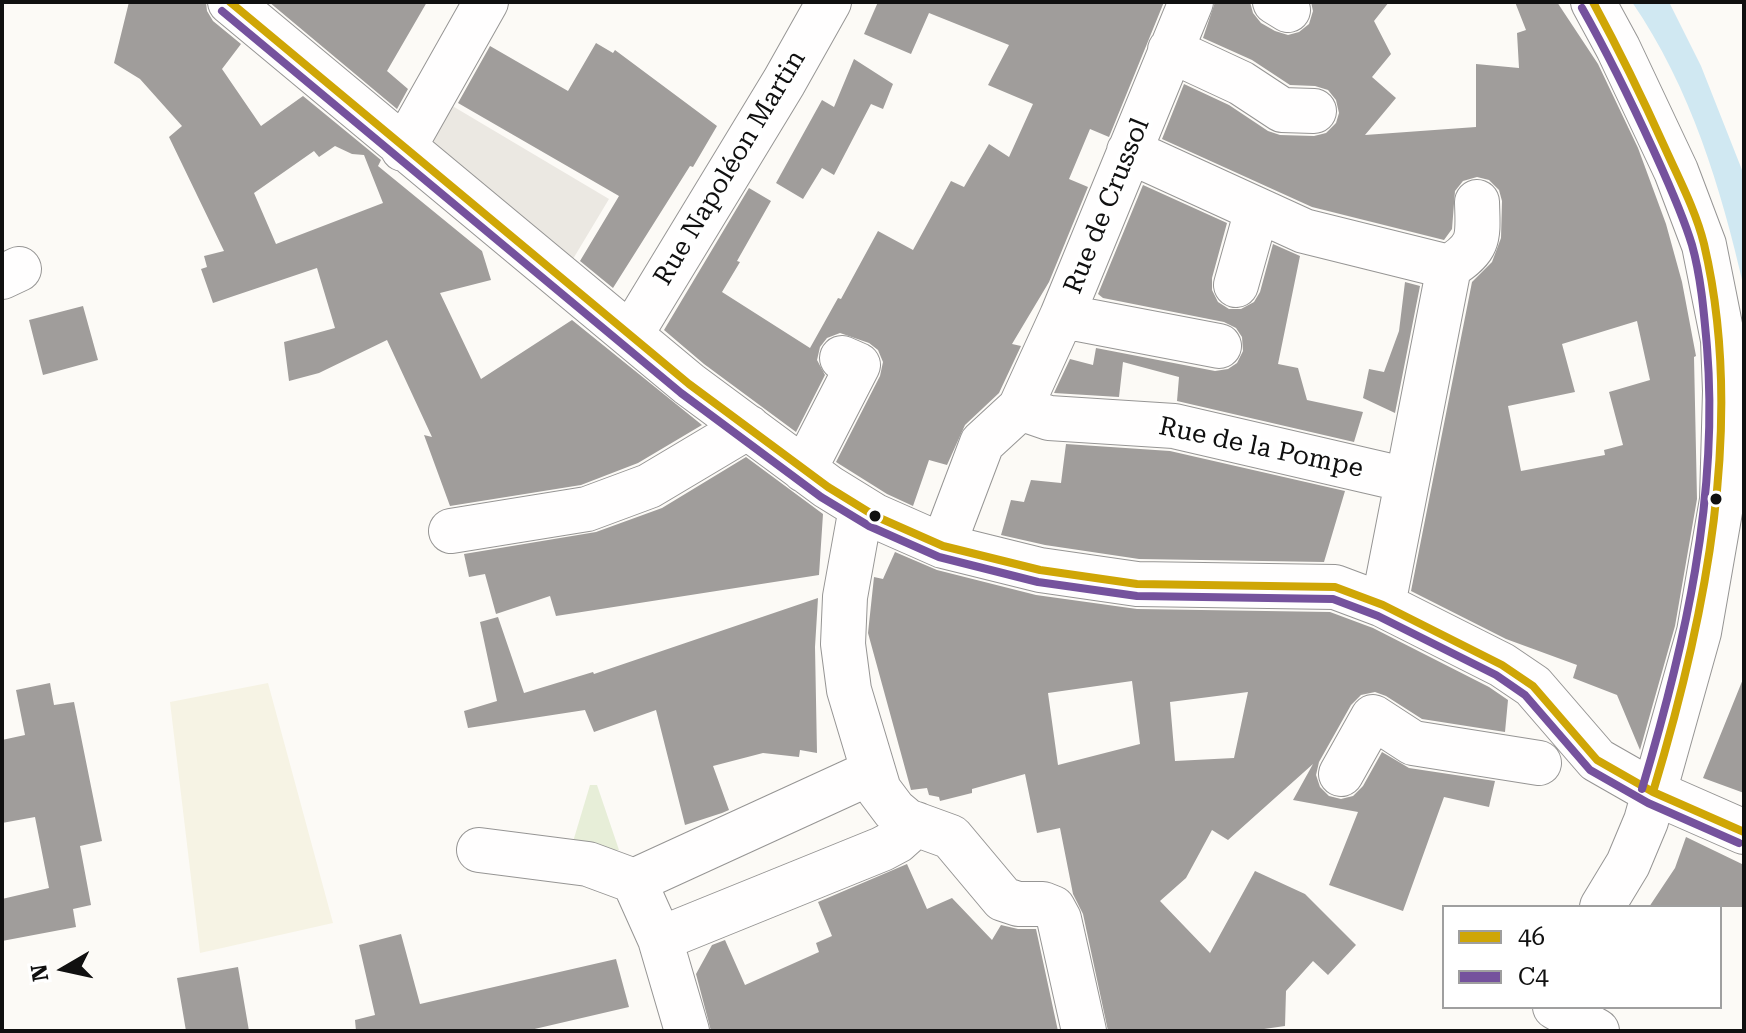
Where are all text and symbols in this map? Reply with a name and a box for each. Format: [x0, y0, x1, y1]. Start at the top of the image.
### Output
street label: Rue Napoléon Martin [648, 45, 812, 291]
street label: Rue de Crussol [1058, 114, 1156, 298]
street label: Rue de la Pompe [1156, 411, 1366, 485]
unlabelled marker [1708, 491, 1724, 507]
unlabelled marker [867, 508, 883, 524]
legend [1442, 905, 1722, 1009]
text: 46 [1518, 923, 1545, 951]
north arrow [24, 929, 104, 1009]
text: N [26, 963, 53, 983]
text: C4 [1518, 963, 1549, 991]

